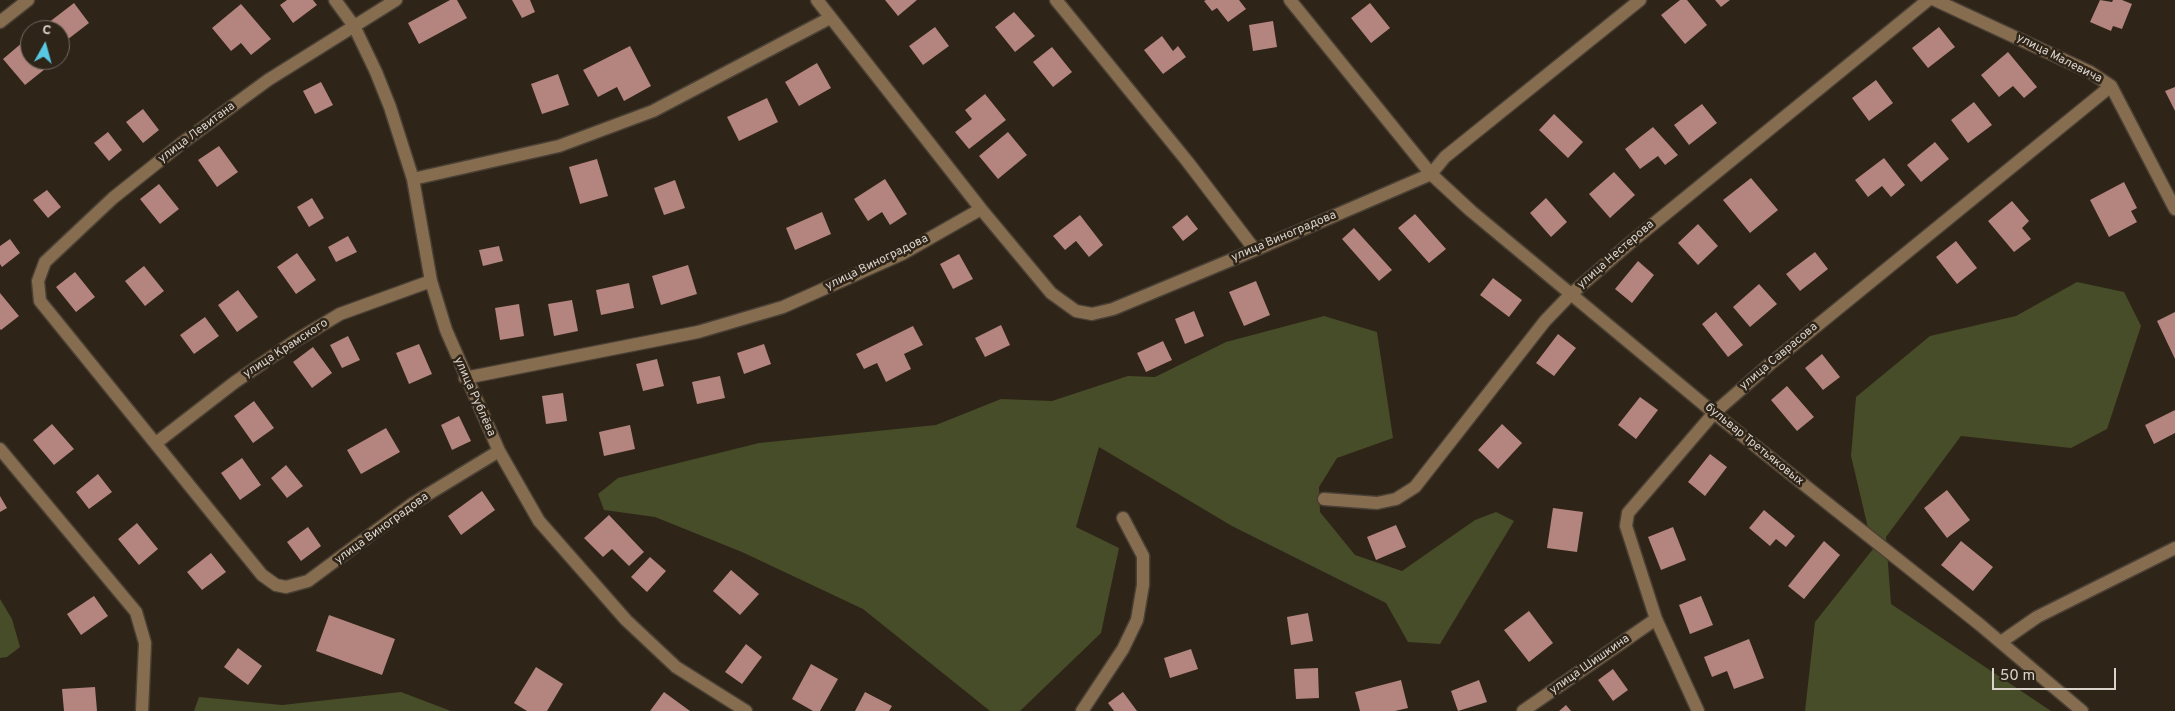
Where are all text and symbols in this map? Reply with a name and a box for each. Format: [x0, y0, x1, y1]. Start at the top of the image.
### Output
north arrow [20, 20, 70, 70]
text: С [41, 22, 52, 40]
street label: улица Малевича [2014, 31, 2104, 87]
street label: улица Левитана [156, 99, 238, 167]
street label: улица Виноградова [1229, 208, 1339, 266]
street label: улица Нестерова [1575, 218, 1657, 292]
street label: улица Виноградова [823, 232, 931, 294]
street label: улица Крамского [241, 316, 331, 382]
street label: улица Саврасова [1737, 320, 1821, 394]
street label: улица Рублёва [450, 355, 498, 439]
street label: бульвар Третьяковых [1702, 401, 1806, 489]
street label: улица Виноградова [332, 490, 432, 568]
street label: улица Шишкина [1547, 632, 1633, 698]
scale bar [1995, 658, 2119, 690]
text: 50 m [2000, 667, 2035, 686]

